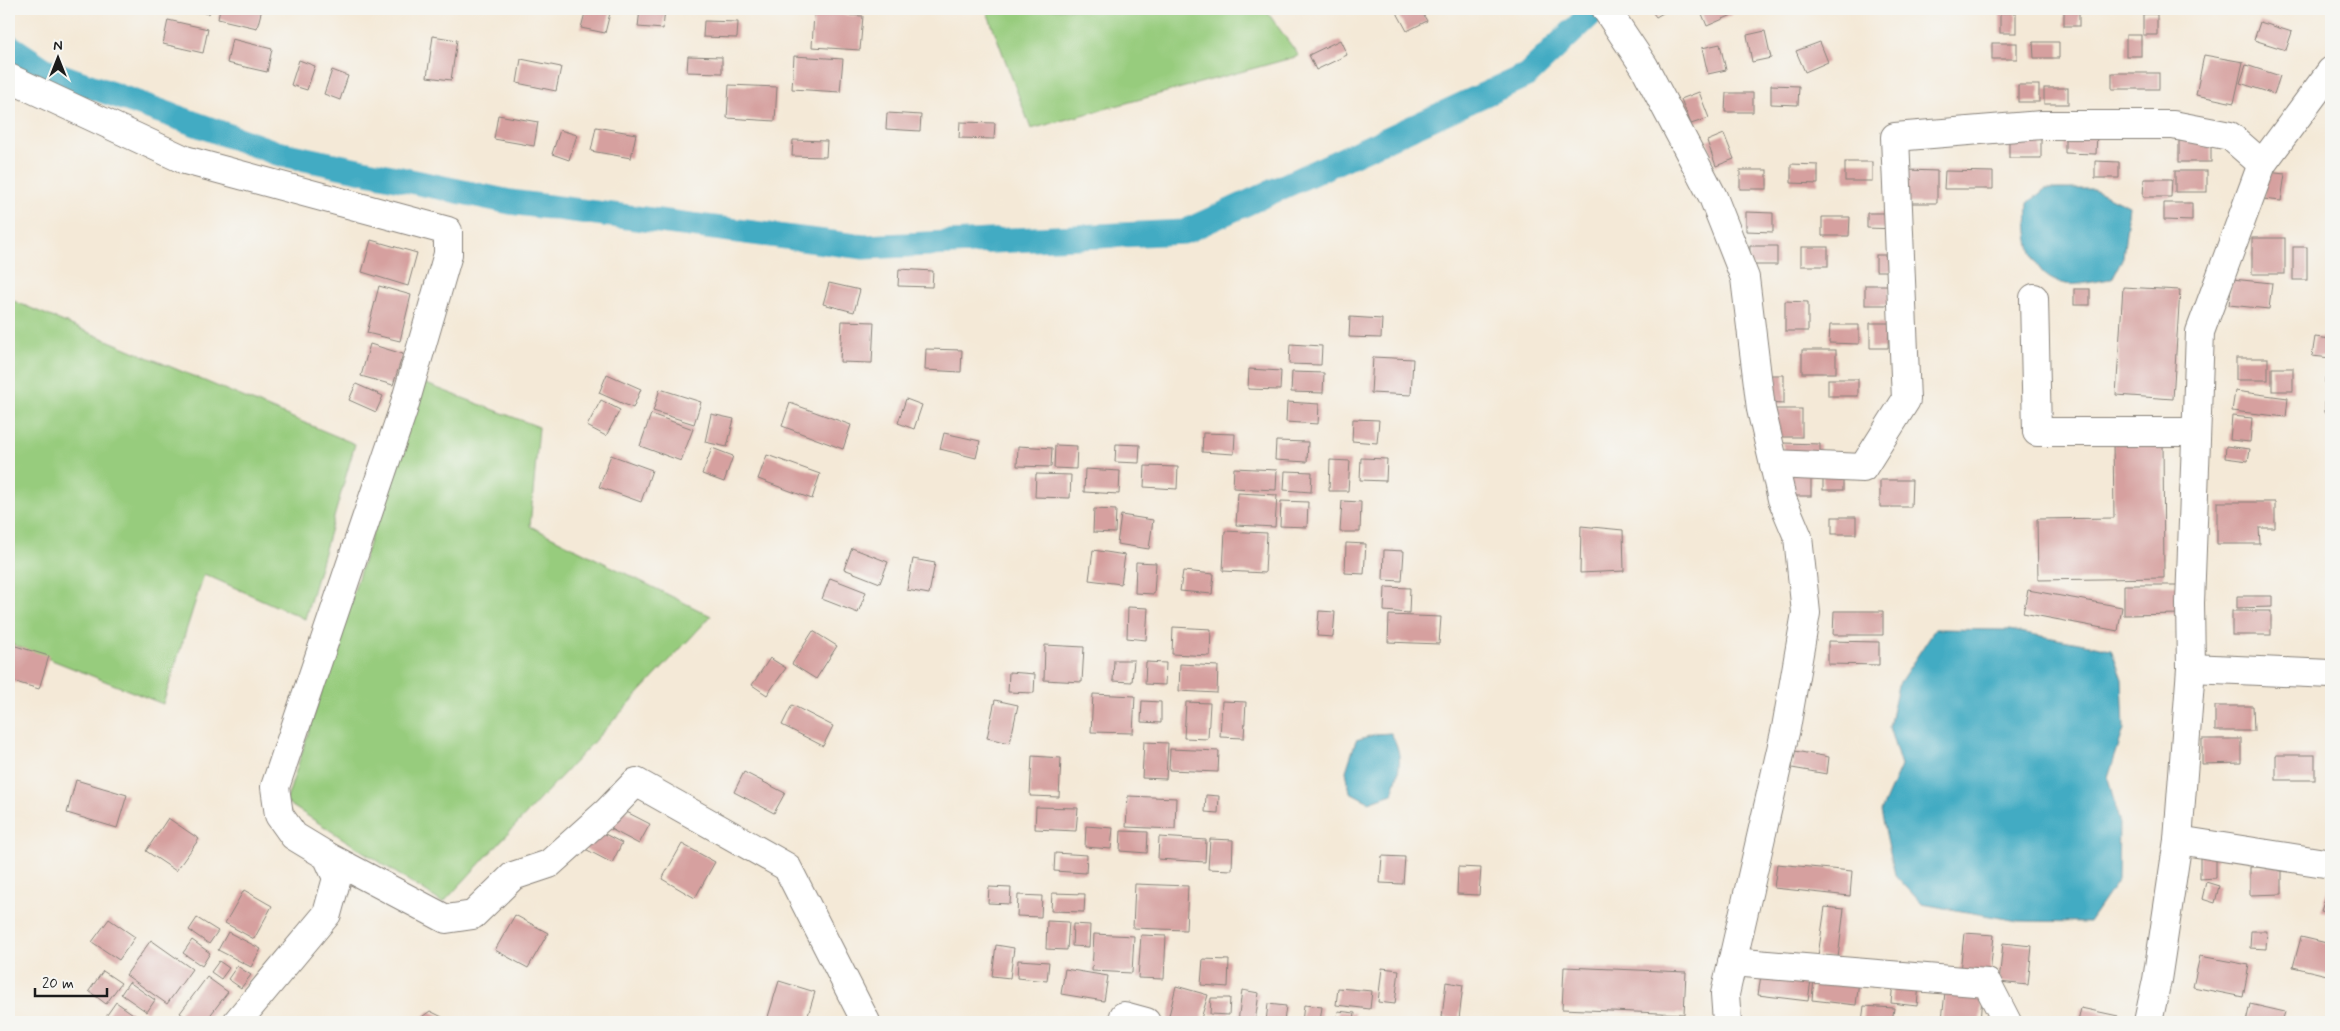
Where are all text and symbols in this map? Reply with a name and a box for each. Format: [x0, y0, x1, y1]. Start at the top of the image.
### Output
north arrow [32, 32, 82, 82]
text: N [53, 37, 63, 55]
scale bar [35, 966, 108, 998]
text: 20 m [42, 974, 74, 994]

